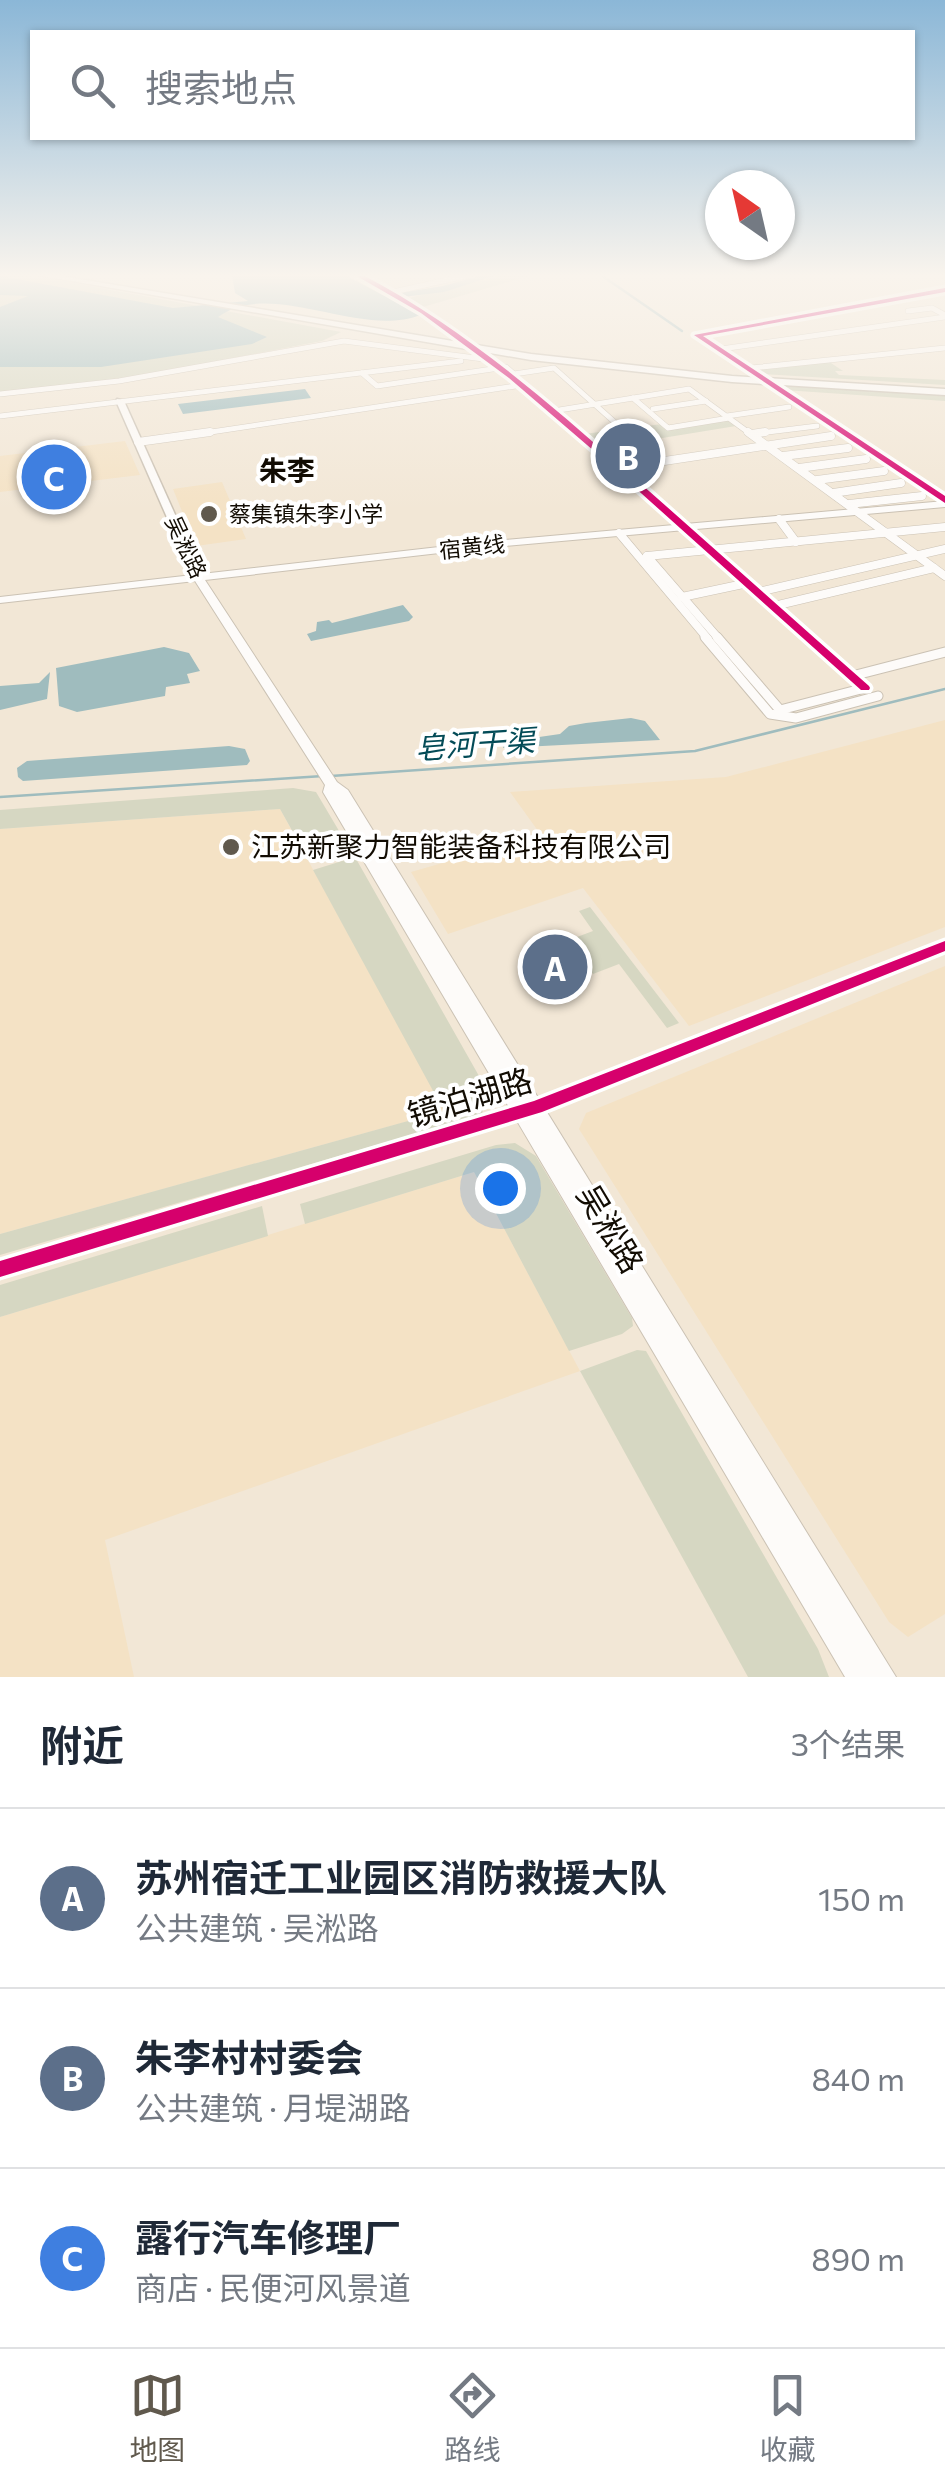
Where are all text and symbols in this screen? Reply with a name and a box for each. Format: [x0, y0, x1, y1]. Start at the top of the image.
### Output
search box [30, 30, 915, 140]
icon: search [65, 58, 120, 113]
text: 搜索地点 [145, 63, 297, 110]
north arrow [705, 170, 795, 260]
pin: B [596, 418, 660, 494]
pin: C [22, 440, 86, 514]
district label: 朱李 [259, 453, 315, 487]
place label: 蔡集镇朱李小学 [229, 500, 383, 527]
marker: 蔡集镇朱李小学 [198, 503, 220, 525]
street label: 吴淞路 [160, 511, 213, 582]
street label: 宿黄线 [438, 530, 506, 563]
water label: 皂河干渠 [414, 720, 540, 765]
place label: 江苏新聚力智能装备科技有限公司 [251, 829, 671, 863]
marker: 江苏新聚力智能装备科技有限公司 [220, 836, 242, 858]
pin: A [522, 930, 588, 1004]
street label: 镜泊湖路 [402, 1058, 536, 1134]
your location [475, 1163, 526, 1214]
street label: 吴淞路 [570, 1177, 654, 1279]
text: 附近 [40, 1718, 124, 1770]
text: 3个结果 [791, 1723, 905, 1763]
text: 苏州宿迁工业园区消防救援大队 [135, 1853, 667, 1900]
text: A [61, 1878, 84, 1918]
text: 150 m [818, 1878, 905, 1918]
text: 公共建筑 · 吴淞路 [135, 1907, 379, 1947]
text: 朱李村村委会 [135, 2033, 363, 2080]
text: B [62, 2058, 83, 2098]
text: 840 m [811, 2058, 905, 2098]
text: 公共建筑 · 月堤湖路 [135, 2087, 411, 2127]
text: 露行汽车修理厂 [135, 2213, 401, 2260]
text: C [62, 2238, 83, 2278]
text: 890 m [811, 2238, 905, 2278]
text: 商店 · 民便河风景道 [135, 2267, 411, 2307]
tab: 地图 [129, 2368, 186, 2468]
tab: 路线 [444, 2368, 501, 2468]
tab: 收藏 [759, 2368, 816, 2468]

